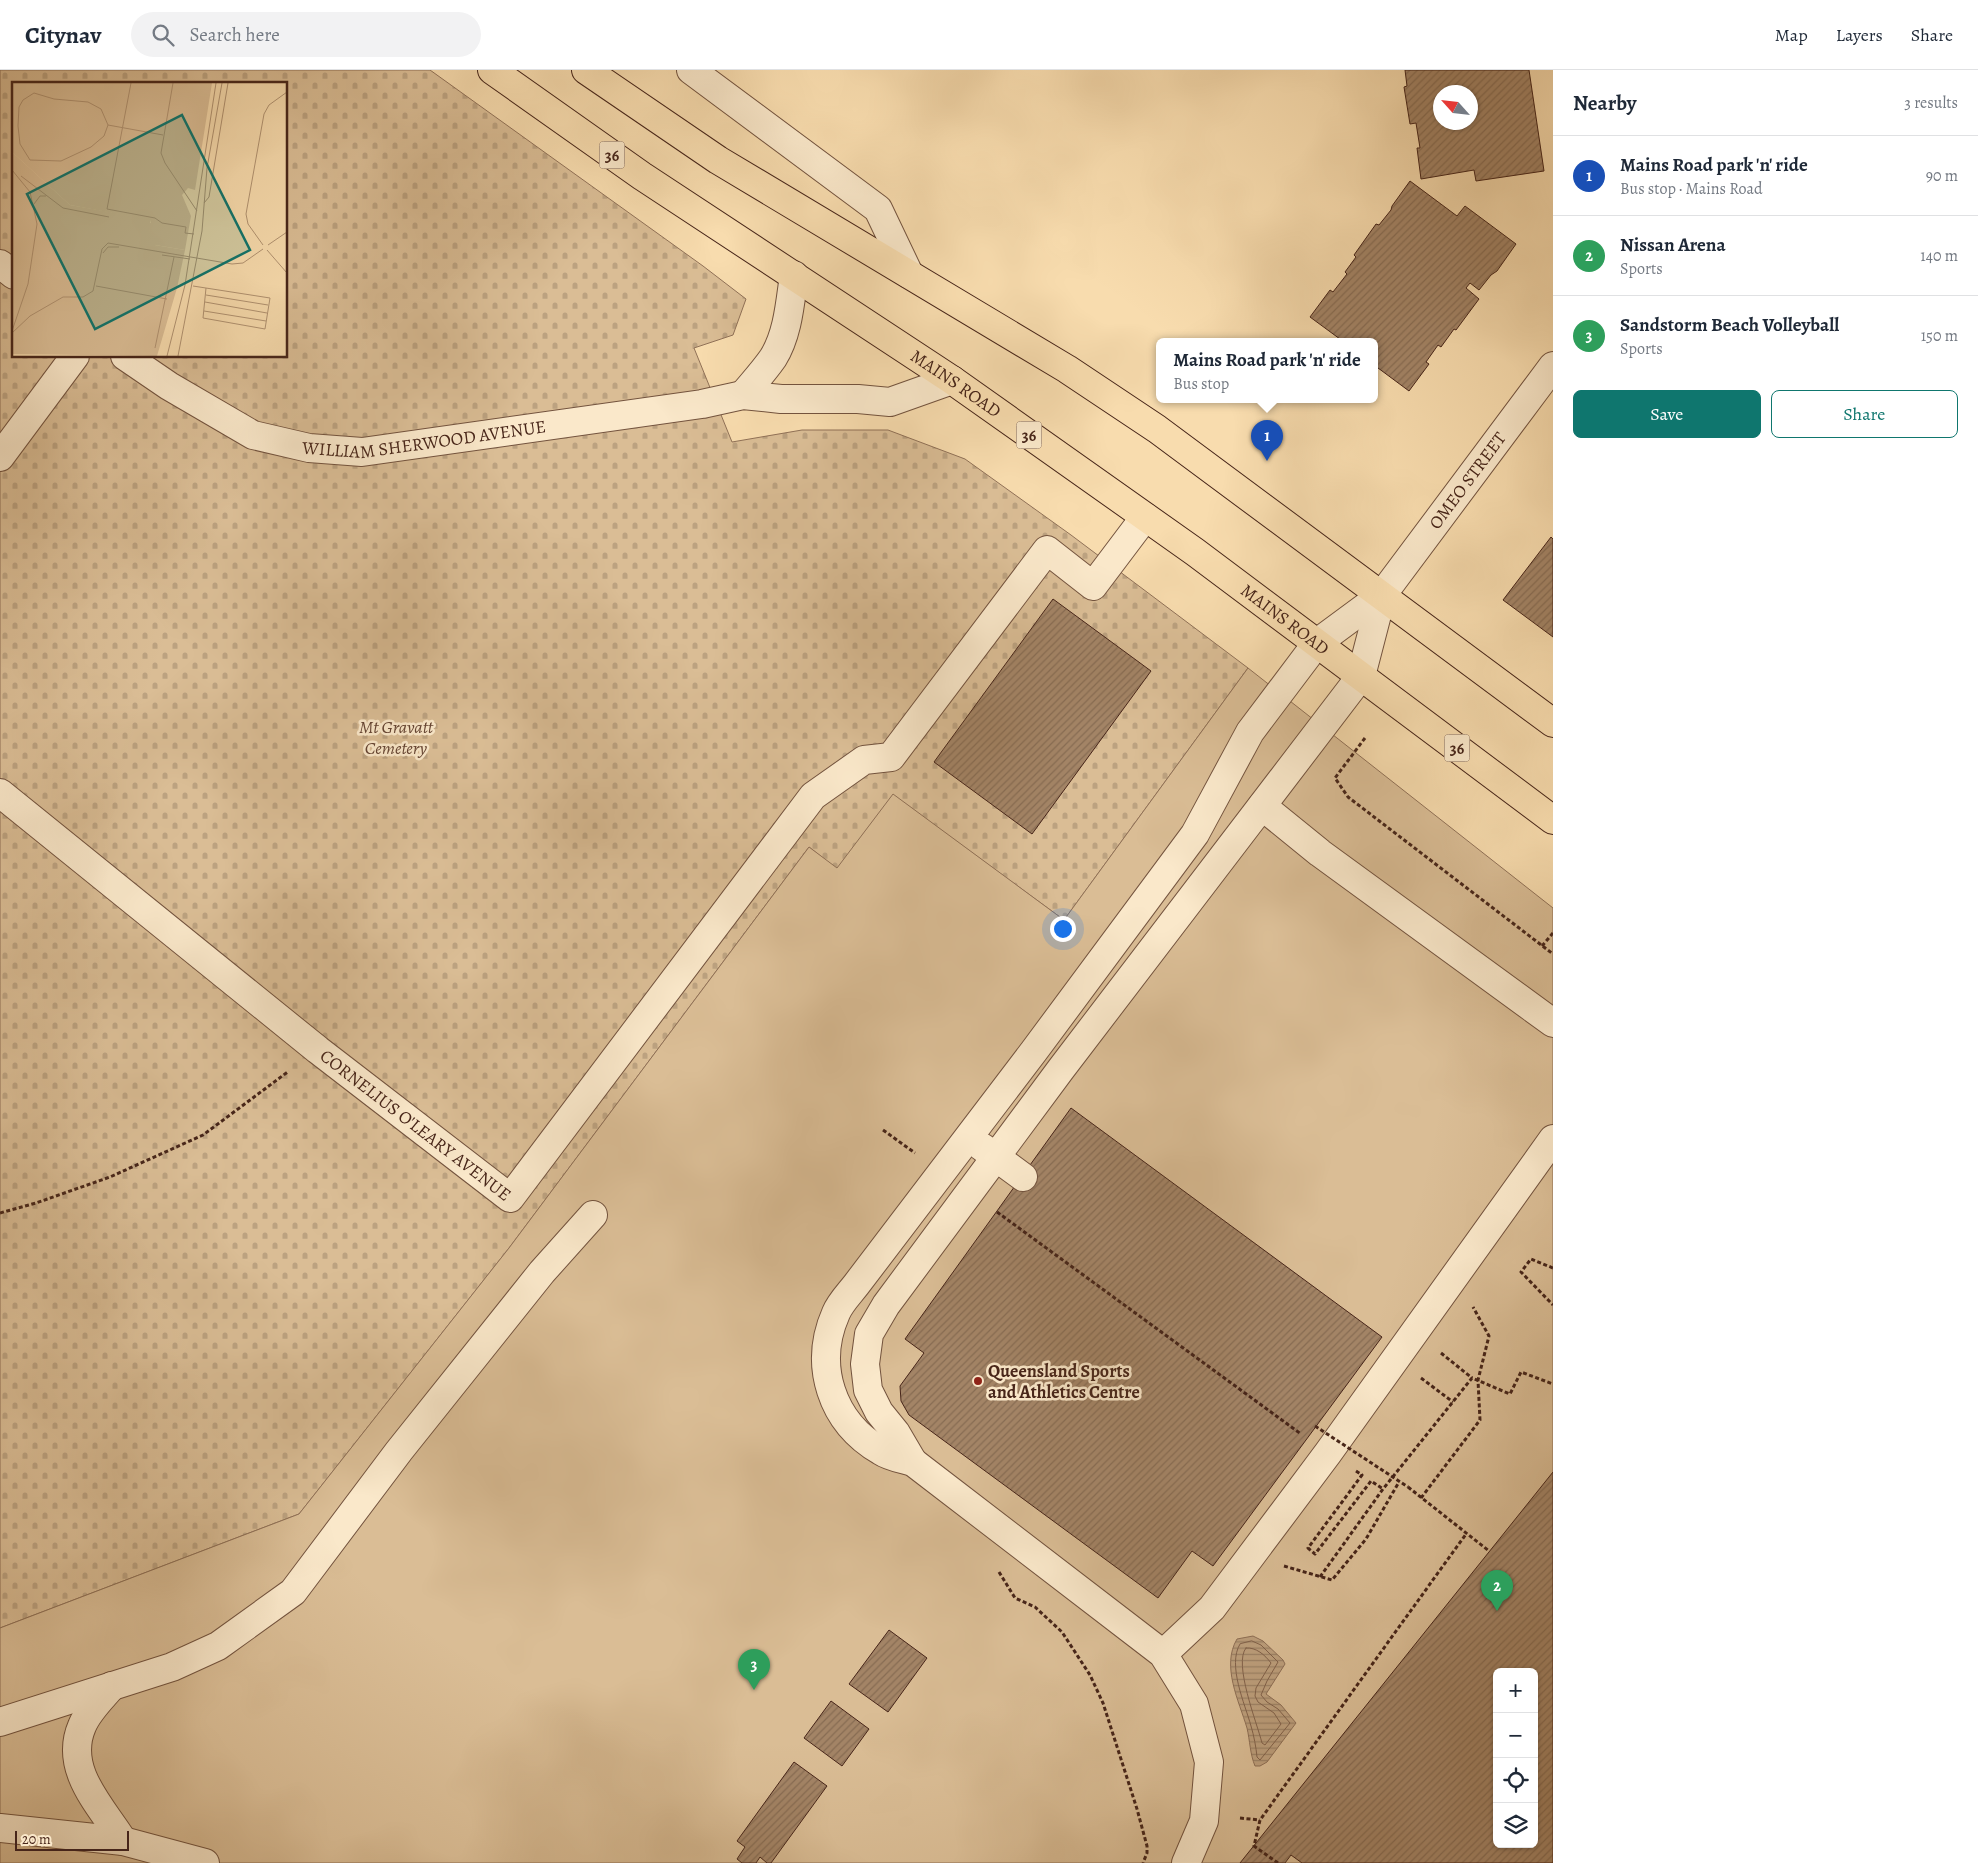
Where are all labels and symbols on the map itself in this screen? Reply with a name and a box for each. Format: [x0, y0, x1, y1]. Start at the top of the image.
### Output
inset map [12, 82, 288, 358]
north arrow [1433, 85, 1478, 130]
road number: 36 [600, 142, 624, 168]
street label: MAINS ROAD [906, 344, 1006, 423]
street label: WILLIAM SHERWOOD AVENUE [300, 414, 547, 464]
pin: 1 [1251, 420, 1283, 461]
road number: 36 [1016, 422, 1042, 448]
street label: OMEO STREET [1423, 427, 1512, 534]
street label: MAINS ROAD [1236, 578, 1334, 660]
park label: Mt Gravatt Cemetery [359, 715, 434, 760]
road number: 36 [1444, 734, 1470, 761]
your location [1050, 916, 1076, 942]
street label: CORNELIUS O'LEARY AVENUE [315, 1044, 516, 1207]
place label: Queensland Sports and Athletics Centre [988, 1359, 1140, 1404]
marker: Queensland Sports and Athletics Centre [972, 1375, 984, 1387]
pin: 2 [1481, 1570, 1513, 1611]
pin: 3 [738, 1649, 770, 1690]
scale bar [15, 1828, 129, 1851]

